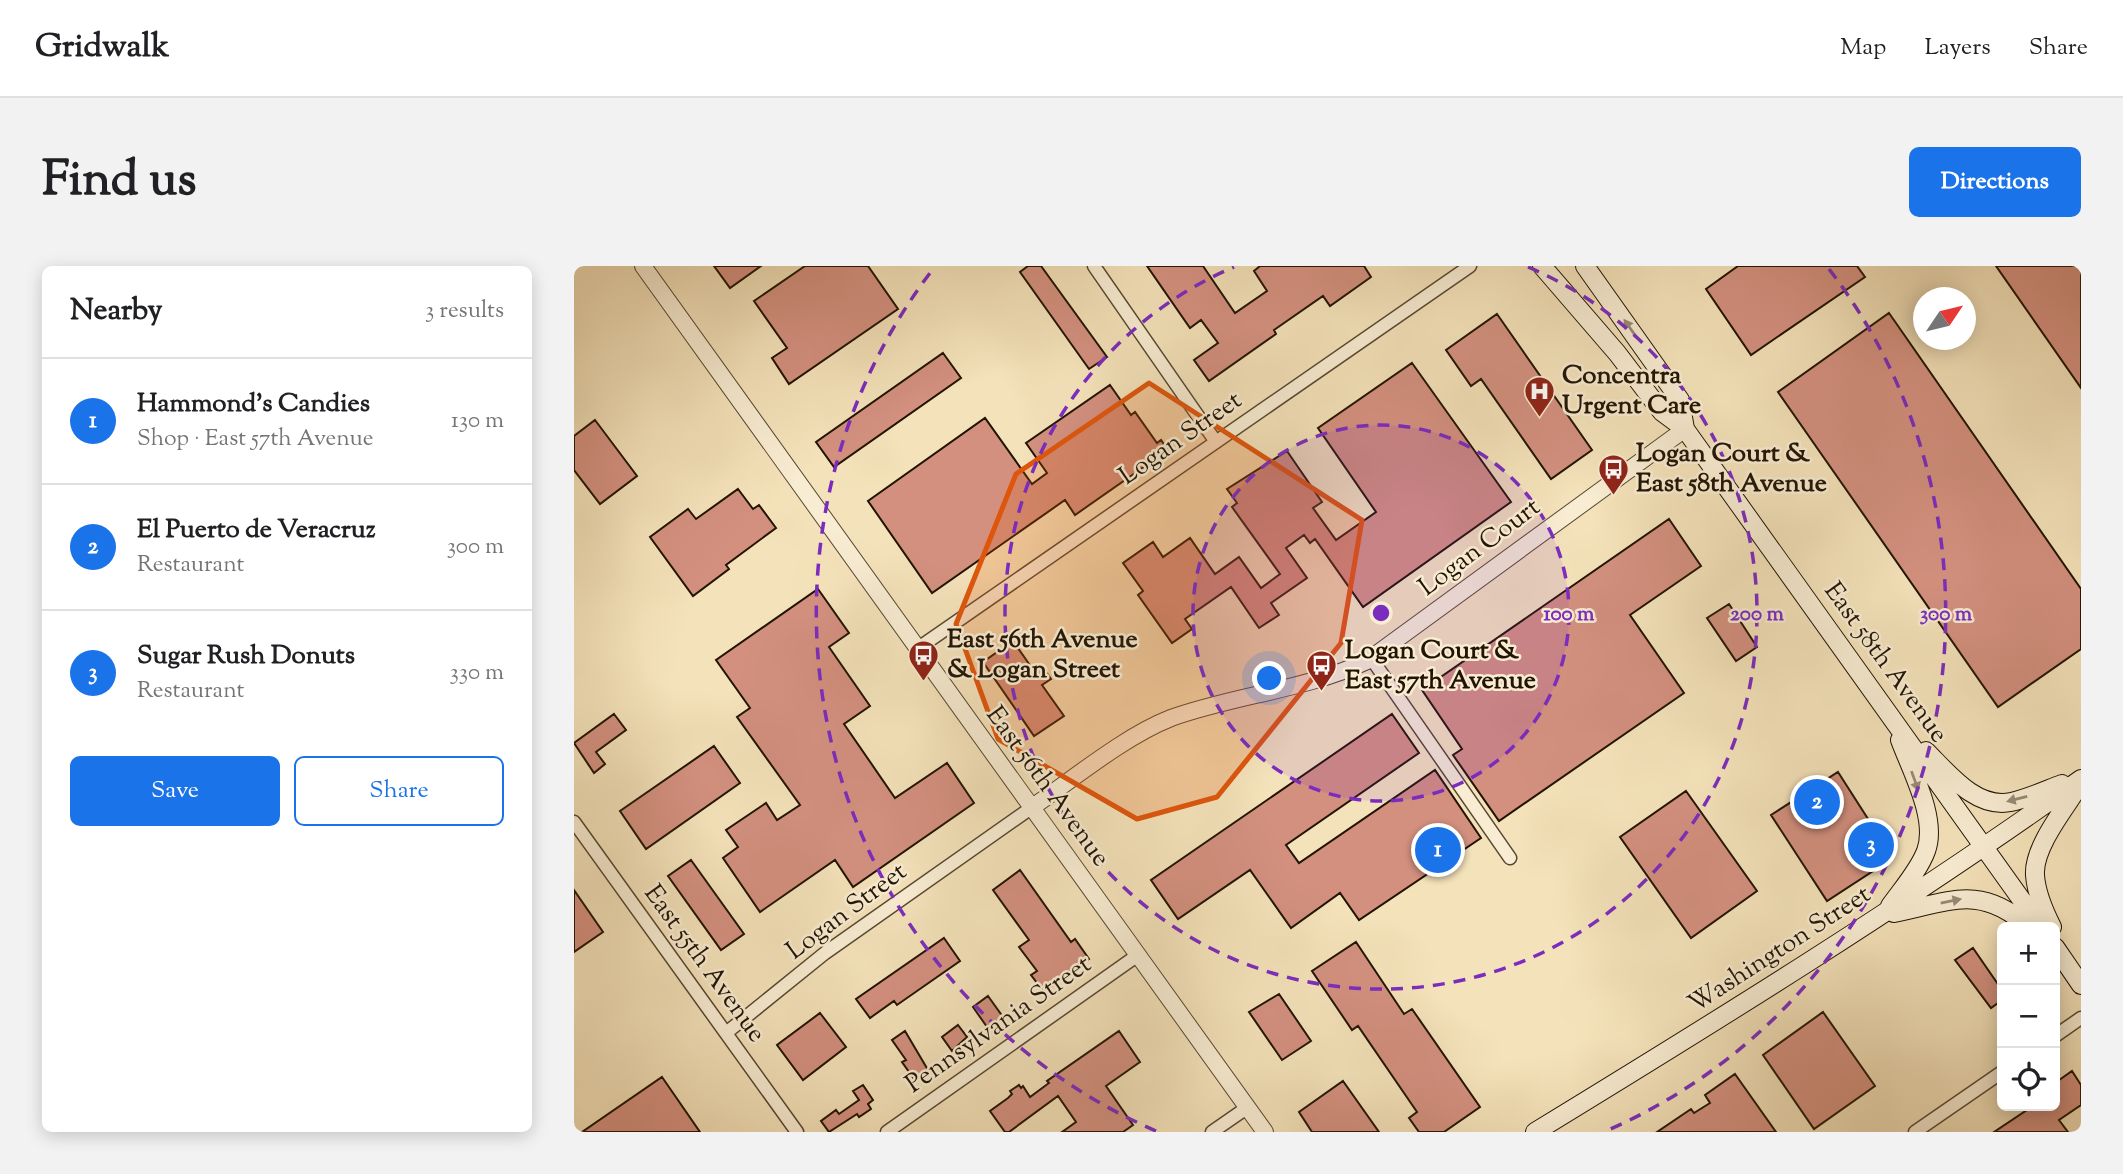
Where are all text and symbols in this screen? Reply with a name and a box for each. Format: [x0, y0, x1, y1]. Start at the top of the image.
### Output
text: Gridwalk [35, 24, 169, 72]
text: Map [1840, 31, 1886, 65]
text: Layers [1924, 31, 1991, 65]
text: Share [2029, 31, 2088, 65]
text: Find us [42, 147, 196, 217]
button: Directions [1909, 147, 2081, 217]
north arrow [1913, 287, 1976, 350]
text: Nearby [70, 290, 162, 333]
text: 3 results [425, 295, 504, 328]
one-way arrow [1623, 319, 1637, 337]
place label: Concentra Urgent Care [1562, 358, 1701, 425]
hospital icon: Concentra Urgent Care [1522, 374, 1556, 418]
street label: Logan Street [1112, 383, 1250, 495]
text: Hammond's Candies [137, 386, 370, 423]
text: 1 [89, 405, 97, 438]
text: 130 m [451, 405, 504, 438]
text: Shop · East 57th Avenue [137, 423, 374, 456]
place label: Logan Court & East 58th Avenue [1636, 436, 1827, 503]
bus stop icon: Logan Court & East 58th Avenue [1596, 452, 1630, 496]
street label: Logan Court [1412, 490, 1549, 606]
text: El Puerto de Veracruz [137, 512, 376, 549]
text: 2 [88, 531, 98, 564]
text: 300 m [447, 531, 504, 564]
text: Restaurant [137, 549, 244, 582]
street label: East 58th Avenue [1814, 575, 1956, 751]
text: 100 m [1544, 600, 1595, 630]
text: 200 m [1730, 600, 1785, 630]
text: 300 m [1920, 600, 1973, 630]
centre of rings [1369, 601, 1393, 625]
place label: East 56th Avenue & Logan Street [947, 622, 1138, 689]
place label: Logan Court & East 57th Avenue [1345, 633, 1536, 700]
text: Sugar Rush Donuts [137, 638, 355, 675]
bus stop icon: East 56th Avenue & Logan Street [907, 638, 941, 682]
bus stop icon: Logan Court & East 57th Avenue [1305, 649, 1339, 693]
text: 3 [88, 657, 98, 690]
text: 330 m [450, 657, 504, 690]
your location [1252, 661, 1286, 695]
text: Restaurant [137, 675, 244, 708]
street label: East 56th Avenue [976, 699, 1118, 875]
button: Save [70, 756, 280, 826]
button: Share [294, 756, 504, 826]
one-way arrow [1910, 771, 1921, 792]
pin: 2 [1794, 776, 1840, 828]
one-way arrow [2005, 794, 2027, 805]
pin: 3 [1848, 819, 1894, 871]
pin: 1 [1415, 824, 1461, 876]
street label: Logan Street [779, 854, 915, 970]
street label: Washington Street [1681, 877, 1879, 1023]
street label: East 55th Avenue [634, 878, 774, 1050]
one-way arrow [1940, 896, 1962, 907]
map controls [1997, 922, 2060, 1111]
button: + [1997, 922, 2060, 985]
street label: Pennsylvania Street [899, 947, 1100, 1103]
button: − [1997, 985, 2060, 1048]
button: locate [1997, 1048, 2060, 1111]

